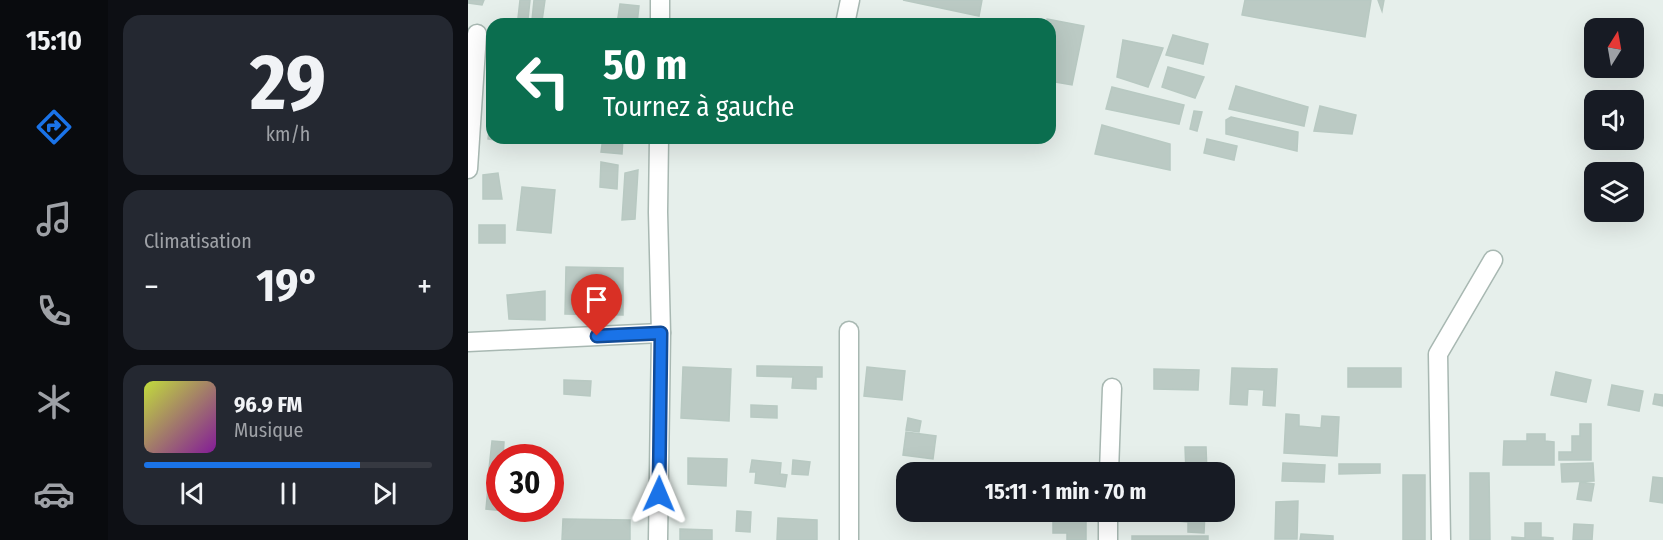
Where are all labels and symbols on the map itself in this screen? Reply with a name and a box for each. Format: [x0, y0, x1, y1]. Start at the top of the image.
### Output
north arrow [1584, 18, 1644, 78]
pin [571, 274, 622, 336]
speed limit sign: 30 [486, 444, 564, 522]
position arrow [627, 462, 691, 526]

